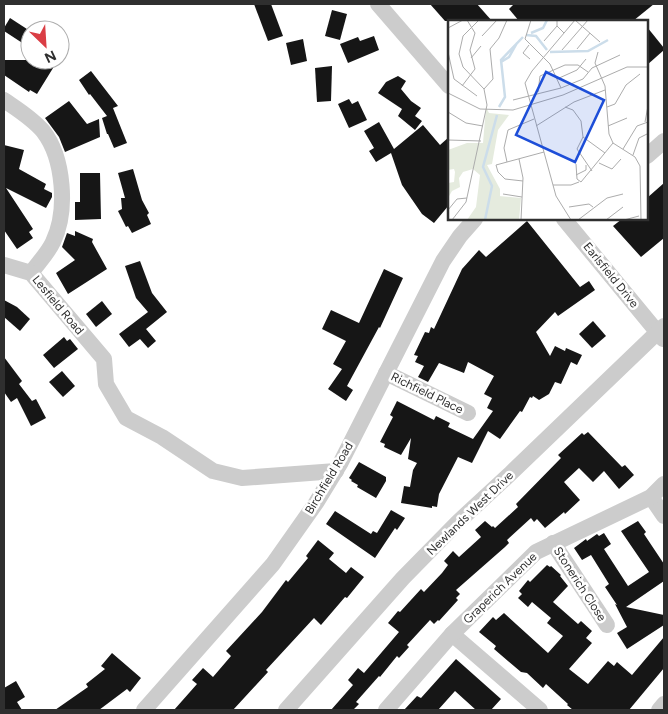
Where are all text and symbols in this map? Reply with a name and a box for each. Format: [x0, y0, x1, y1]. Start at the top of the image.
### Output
north arrow [20, 20, 70, 70]
inset map [448, 20, 648, 220]
text: N [42, 46, 59, 66]
street label: Earlsfield Drive [580, 240, 642, 311]
street label: Lesfield Road [29, 273, 87, 337]
street label: Richfield Place [389, 369, 466, 417]
street label: Birchfield Road [302, 440, 356, 516]
street label: Newlands West Drive [424, 468, 516, 558]
street label: Stonerich Close [551, 544, 609, 624]
street label: Graperich Avenue [460, 549, 540, 627]

